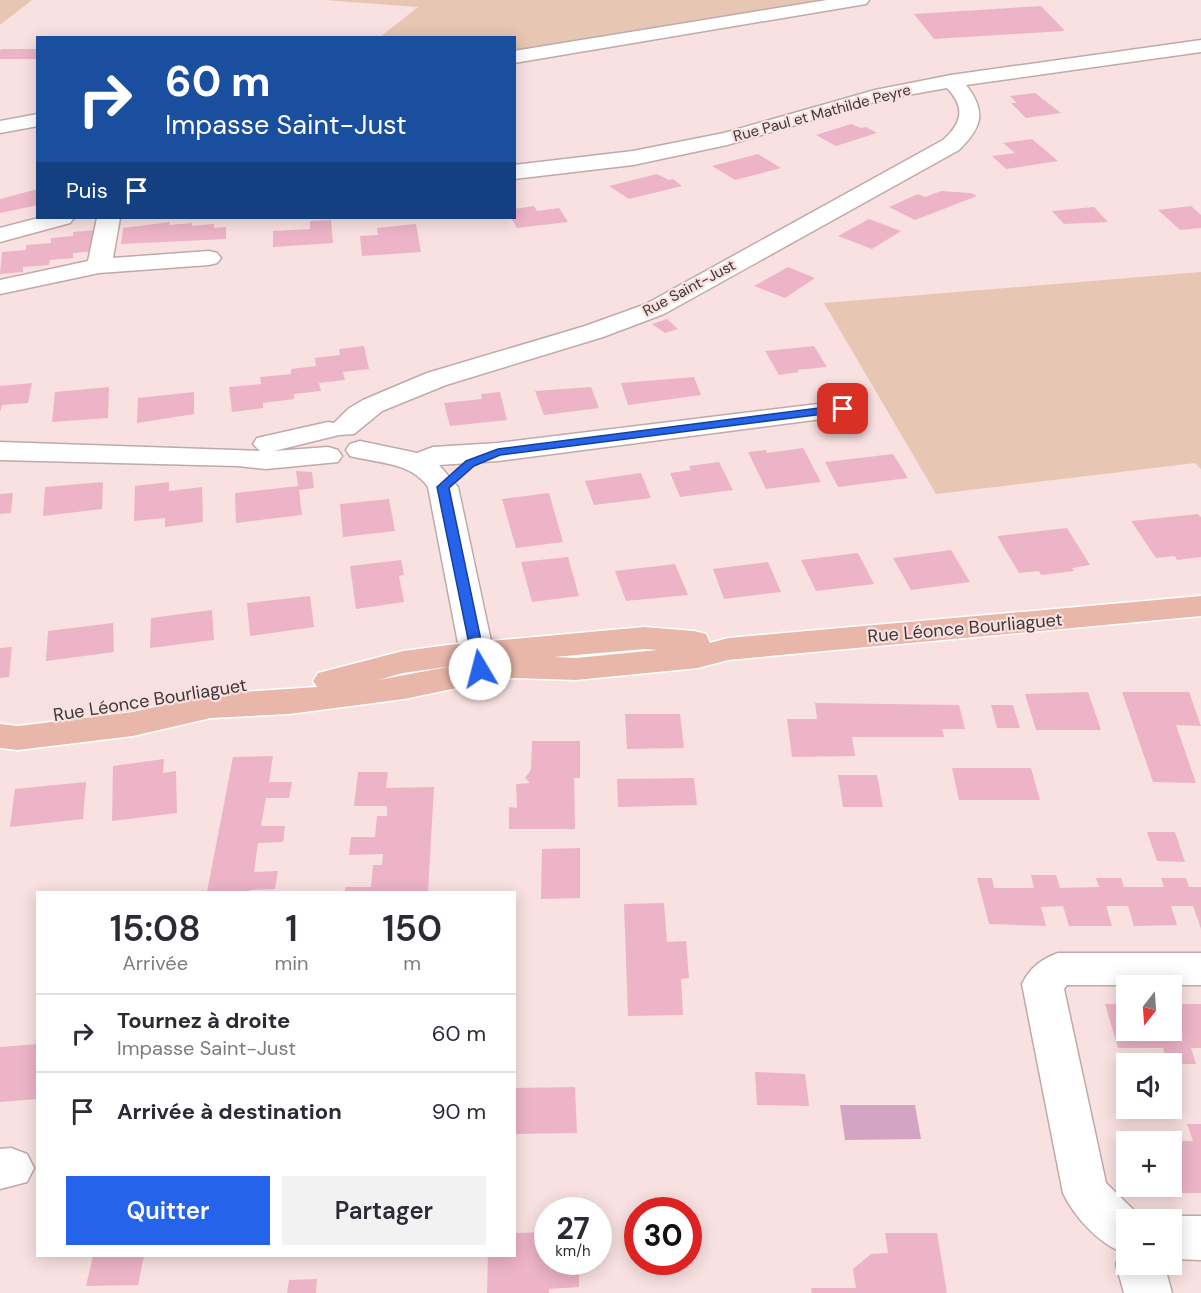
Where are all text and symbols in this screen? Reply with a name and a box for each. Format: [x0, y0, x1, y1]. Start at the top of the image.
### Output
text: 60 m [165, 54, 271, 109]
icon: right [66, 60, 144, 138]
street label: Rue Paul et Mathilde Peyre [731, 80, 913, 146]
text: Impasse Saint-Just [165, 107, 407, 142]
icon: arrive [120, 174, 153, 207]
text: Puis [66, 176, 108, 205]
street label: Rue Saint-Just [639, 255, 739, 321]
pin [817, 383, 868, 434]
icon: arrive [826, 392, 859, 425]
street label: Rue Léonce Bourliaguet [867, 608, 1063, 648]
position arrow [448, 637, 512, 701]
street label: Rue Léonce Bourliaguet [52, 673, 248, 727]
text: 15:08 [110, 905, 201, 952]
text: 1 [285, 905, 298, 952]
text: 150 [382, 905, 442, 952]
text: Arrivée [122, 950, 188, 976]
text: min [274, 950, 309, 976]
text: m [403, 950, 421, 976]
north arrow [1116, 975, 1182, 1041]
map controls [1116, 975, 1182, 1275]
text: Tournez à droite [117, 1006, 290, 1035]
icon: right [66, 1017, 99, 1050]
text: 60 m [432, 1019, 486, 1048]
text: Impasse Saint-Just [117, 1035, 296, 1061]
button: sound [1116, 1053, 1182, 1119]
icon: arrive [66, 1095, 99, 1128]
text: Arrivée à destination [117, 1097, 342, 1126]
text: 90 m [432, 1097, 486, 1126]
button: + [1116, 1131, 1182, 1197]
button: Quitter [66, 1176, 270, 1245]
button: Partager [282, 1176, 486, 1245]
speed limit sign: 30 [624, 1197, 702, 1275]
text: 27 [556, 1209, 590, 1248]
button: − [1116, 1209, 1182, 1275]
text: km/h [555, 1241, 591, 1261]

